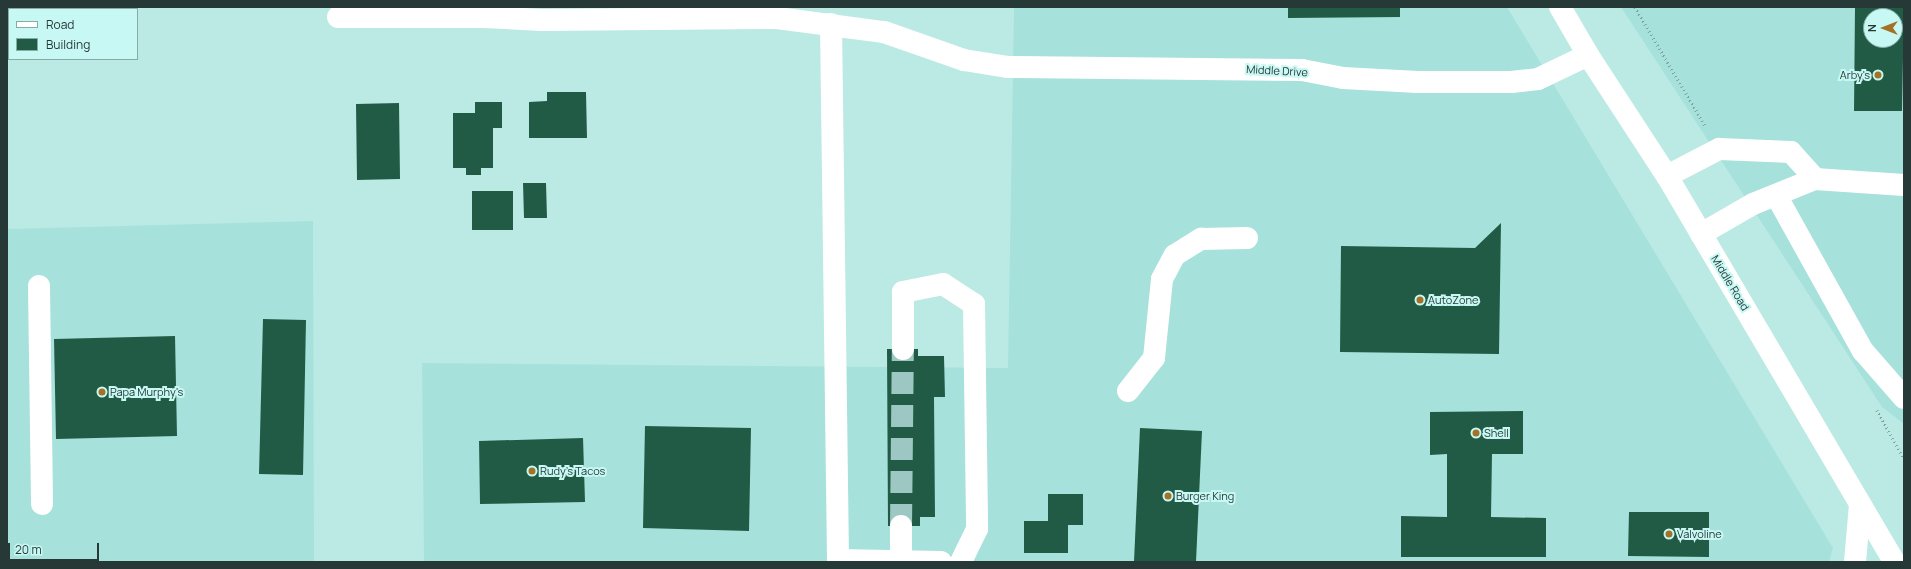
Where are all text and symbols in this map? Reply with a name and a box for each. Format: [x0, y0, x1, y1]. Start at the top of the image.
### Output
legend [8, 8, 138, 60]
north arrow [1863, 8, 1903, 48]
text: Road [46, 16, 74, 33]
text: N [1864, 24, 1879, 32]
text: Building [46, 36, 90, 53]
street label: Middle Drive [1246, 63, 1308, 79]
place label: Arby's [1840, 68, 1870, 82]
marker: Arby's [1873, 70, 1883, 80]
street label: Middle Road [1708, 253, 1752, 313]
place label: AutoZone [1428, 293, 1478, 307]
marker: AutoZone [1415, 295, 1425, 305]
place label: Papa Murphy's [110, 385, 183, 399]
marker: Papa Murphy's [97, 387, 107, 397]
place label: Shell [1484, 426, 1509, 440]
marker: Shell [1471, 428, 1481, 438]
place label: Rudy's Tacos [540, 464, 605, 478]
marker: Rudy's Tacos [527, 466, 537, 476]
place label: Burger King [1176, 489, 1234, 503]
marker: Burger King [1163, 491, 1173, 501]
place label: Valvoline [1677, 527, 1722, 541]
marker: Valvoline [1664, 529, 1674, 539]
scale bar [10, 535, 101, 561]
text: 20 m [15, 541, 42, 558]

